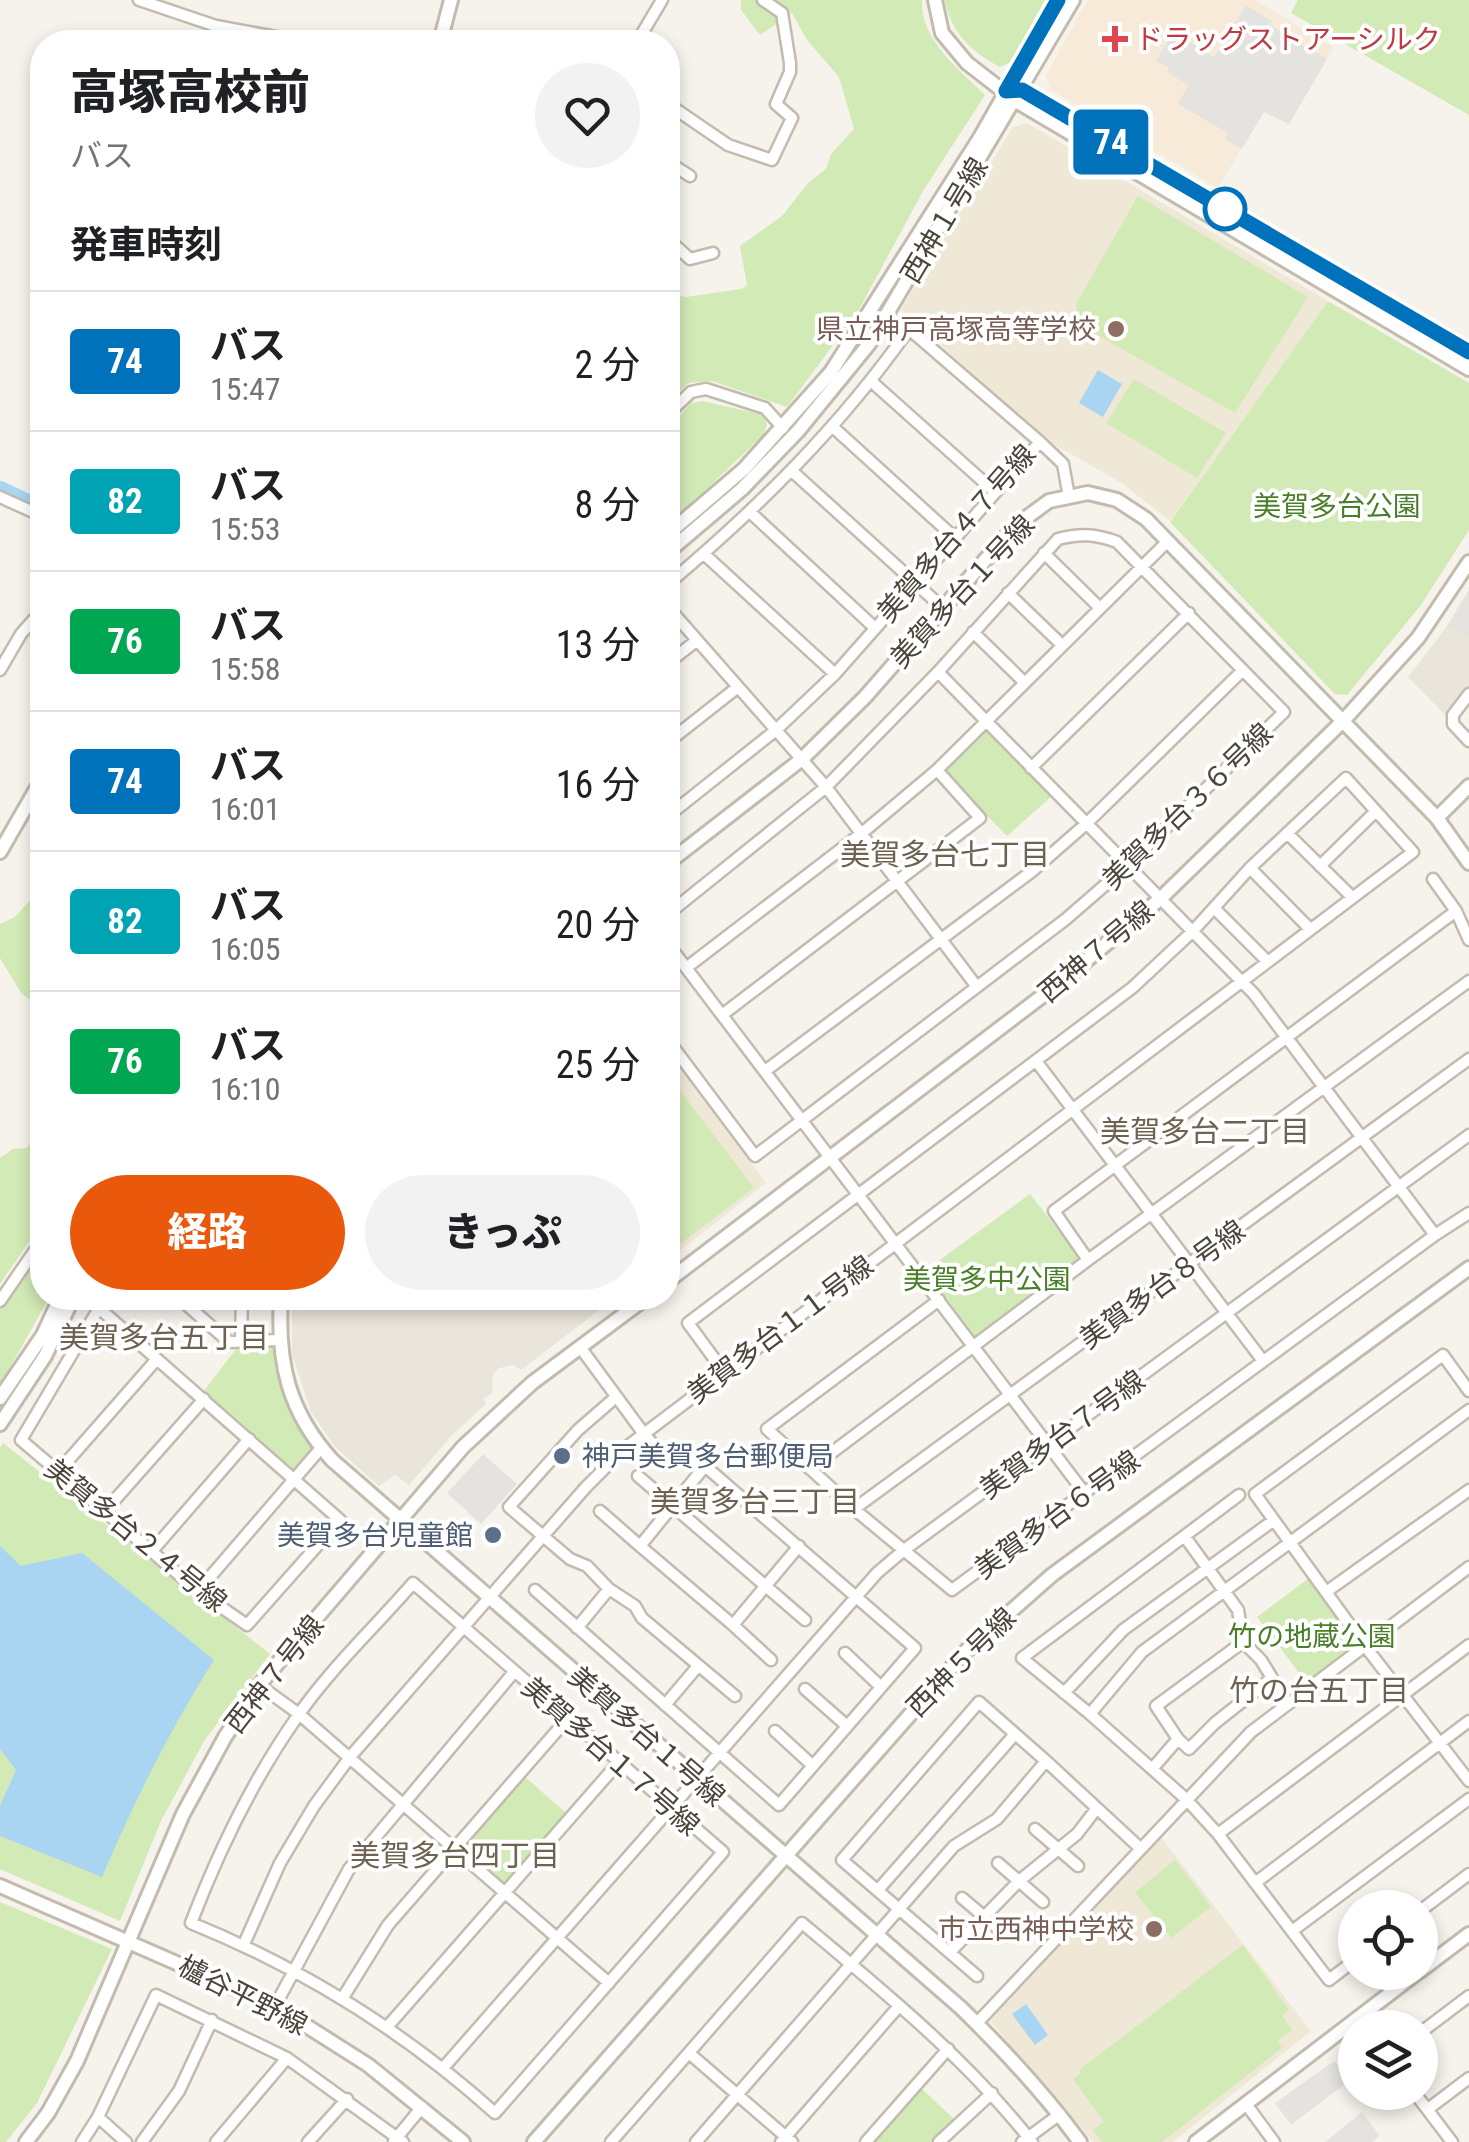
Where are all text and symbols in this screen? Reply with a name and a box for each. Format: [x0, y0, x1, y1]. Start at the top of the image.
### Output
place label: ドラッグストアーシルク [1135, 23, 1441, 56]
marker: ドラッグストアーシルク [1104, 28, 1126, 50]
button: heart [535, 63, 640, 168]
text: 高塚高校前 [70, 64, 310, 121]
line badge: 74 [1066, 110, 1156, 174]
text: 74 [1093, 122, 1129, 163]
text: バス [70, 137, 134, 175]
street label: 西神１号線 [894, 152, 995, 289]
unlabelled marker [1204, 188, 1246, 230]
text: 発車時刻 [70, 223, 222, 267]
place label: 県立神戸高塚高等学校 [816, 313, 1096, 346]
marker: 県立神戸高塚高等学校 [1105, 318, 1127, 340]
text: バス [210, 324, 286, 368]
text: 74 [107, 341, 143, 382]
text: 2 分 [575, 343, 640, 387]
text: 15:47 [210, 370, 281, 408]
street label: 美賀多台４７号線 [870, 438, 1042, 629]
text: バス [210, 464, 286, 508]
text: 82 [107, 481, 143, 522]
text: 8 分 [575, 483, 640, 527]
park label: 美賀多台公園 [1253, 490, 1421, 523]
street label: 美賀多台１号線 [883, 508, 1041, 674]
text: 15:53 [210, 510, 281, 548]
text: バス [210, 604, 286, 648]
text: 76 [107, 621, 143, 662]
text: 13 分 [556, 623, 640, 667]
text: 15:58 [210, 650, 281, 688]
street label: 美賀多台３６号線 [1095, 717, 1279, 896]
text: バス [210, 744, 286, 788]
text: 74 [107, 761, 143, 802]
text: 16 分 [556, 763, 640, 807]
text: 16:01 [210, 790, 281, 828]
district label: 美賀多台七丁目 [840, 837, 1050, 872]
text: バス [210, 884, 286, 928]
street label: 西神７号線 [1032, 894, 1161, 1009]
text: 82 [107, 901, 143, 942]
text: 20 分 [556, 903, 640, 947]
text: 16:05 [210, 930, 281, 968]
text: バス [210, 1024, 286, 1068]
text: 76 [107, 1041, 143, 1082]
text: 25 分 [556, 1043, 640, 1087]
text: 16:10 [210, 1070, 281, 1108]
district label: 美賀多台二丁目 [1100, 1114, 1310, 1149]
button: 経路 [70, 1175, 345, 1290]
button: きっぷ [365, 1175, 640, 1290]
street label: 美賀多台８号線 [1073, 1213, 1251, 1355]
street label: 美賀多台１１号線 [681, 1249, 880, 1410]
park label: 美賀多中公園 [903, 1263, 1071, 1296]
district label: 美賀多台五丁目 [59, 1320, 269, 1355]
street label: 美賀多台７号線 [973, 1363, 1151, 1505]
place label: 神戸美賀多台郵便局 [582, 1440, 834, 1473]
street label: 美賀多台６号線 [968, 1443, 1146, 1585]
marker: 神戸美賀多台郵便局 [551, 1445, 573, 1467]
street label: 美賀多台２４号線 [38, 1452, 233, 1619]
district label: 美賀多台三丁目 [650, 1484, 860, 1519]
place label: 美賀多台児童館 [277, 1519, 473, 1552]
marker: 美賀多台児童館 [482, 1524, 504, 1546]
street label: 西神５号線 [900, 1601, 1023, 1724]
street label: 西神７号線 [218, 1609, 330, 1740]
park label: 竹の地蔵公園 [1228, 1620, 1396, 1653]
street label: 美賀多台１号線 [562, 1660, 731, 1813]
street label: 美賀多台１７号線 [515, 1670, 706, 1842]
district label: 竹の台五丁目 [1229, 1673, 1409, 1708]
district label: 美賀多台四丁目 [350, 1838, 560, 1873]
map controls [1338, 1890, 1438, 2110]
button: locate [1338, 1890, 1438, 1990]
place label: 市立西神中学校 [938, 1913, 1134, 1946]
marker: 市立西神中学校 [1143, 1918, 1165, 1940]
street label: 櫨谷平野線 [173, 1949, 313, 2042]
button: layers [1338, 2010, 1438, 2110]

